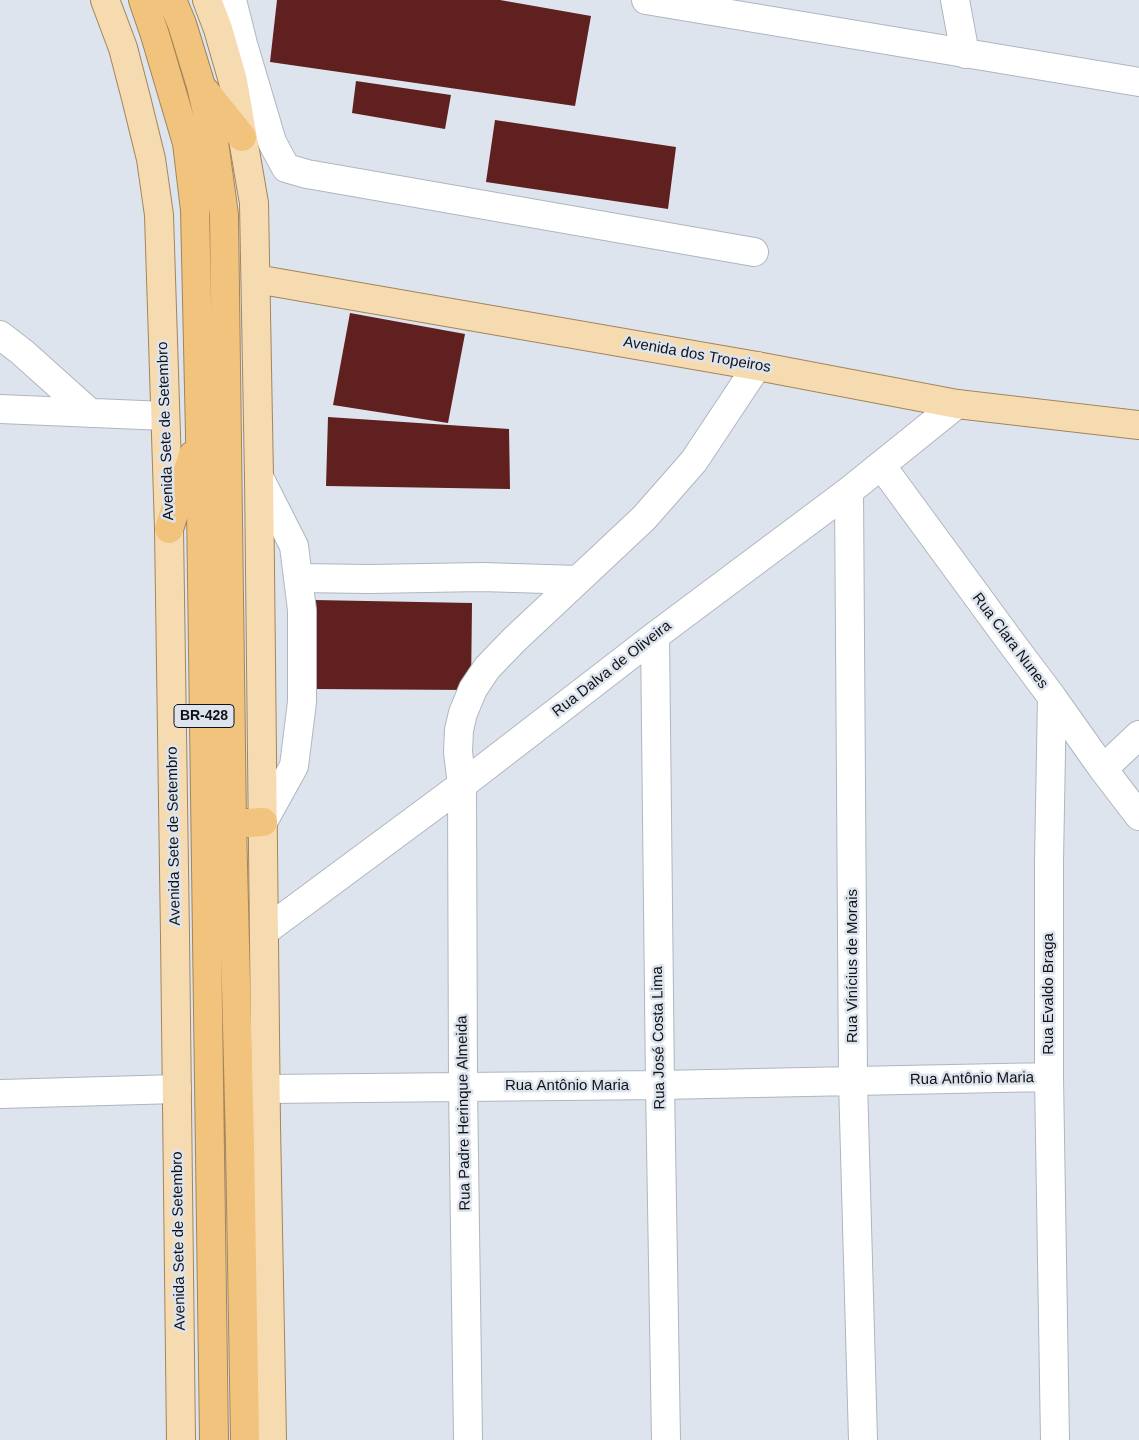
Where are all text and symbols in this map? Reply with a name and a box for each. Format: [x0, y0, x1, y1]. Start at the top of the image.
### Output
street label: Avenida dos Tropeiros [622, 333, 772, 377]
street label: Avenida Sete de Setembro [154, 341, 178, 521]
street label: Rua Clara Nunes [968, 590, 1052, 692]
street label: Rua Dalva de Oliveira [549, 617, 675, 721]
road number: BR-428 [174, 704, 234, 728]
street label: Avenida Sete de Setembro [163, 746, 185, 926]
street label: Rua Vinícius de Morais [844, 889, 862, 1043]
street label: Rua Evaldo Braga [1040, 933, 1058, 1055]
street label: Rua José Costa Lima [649, 966, 669, 1110]
street label: Rua Padre Herinque Almeida [453, 1015, 475, 1211]
street label: Rua Antônio Maria [910, 1069, 1034, 1089]
street label: Rua Antônio Maria [505, 1077, 629, 1095]
street label: Avenida Sete de Setembro [168, 1151, 190, 1331]

